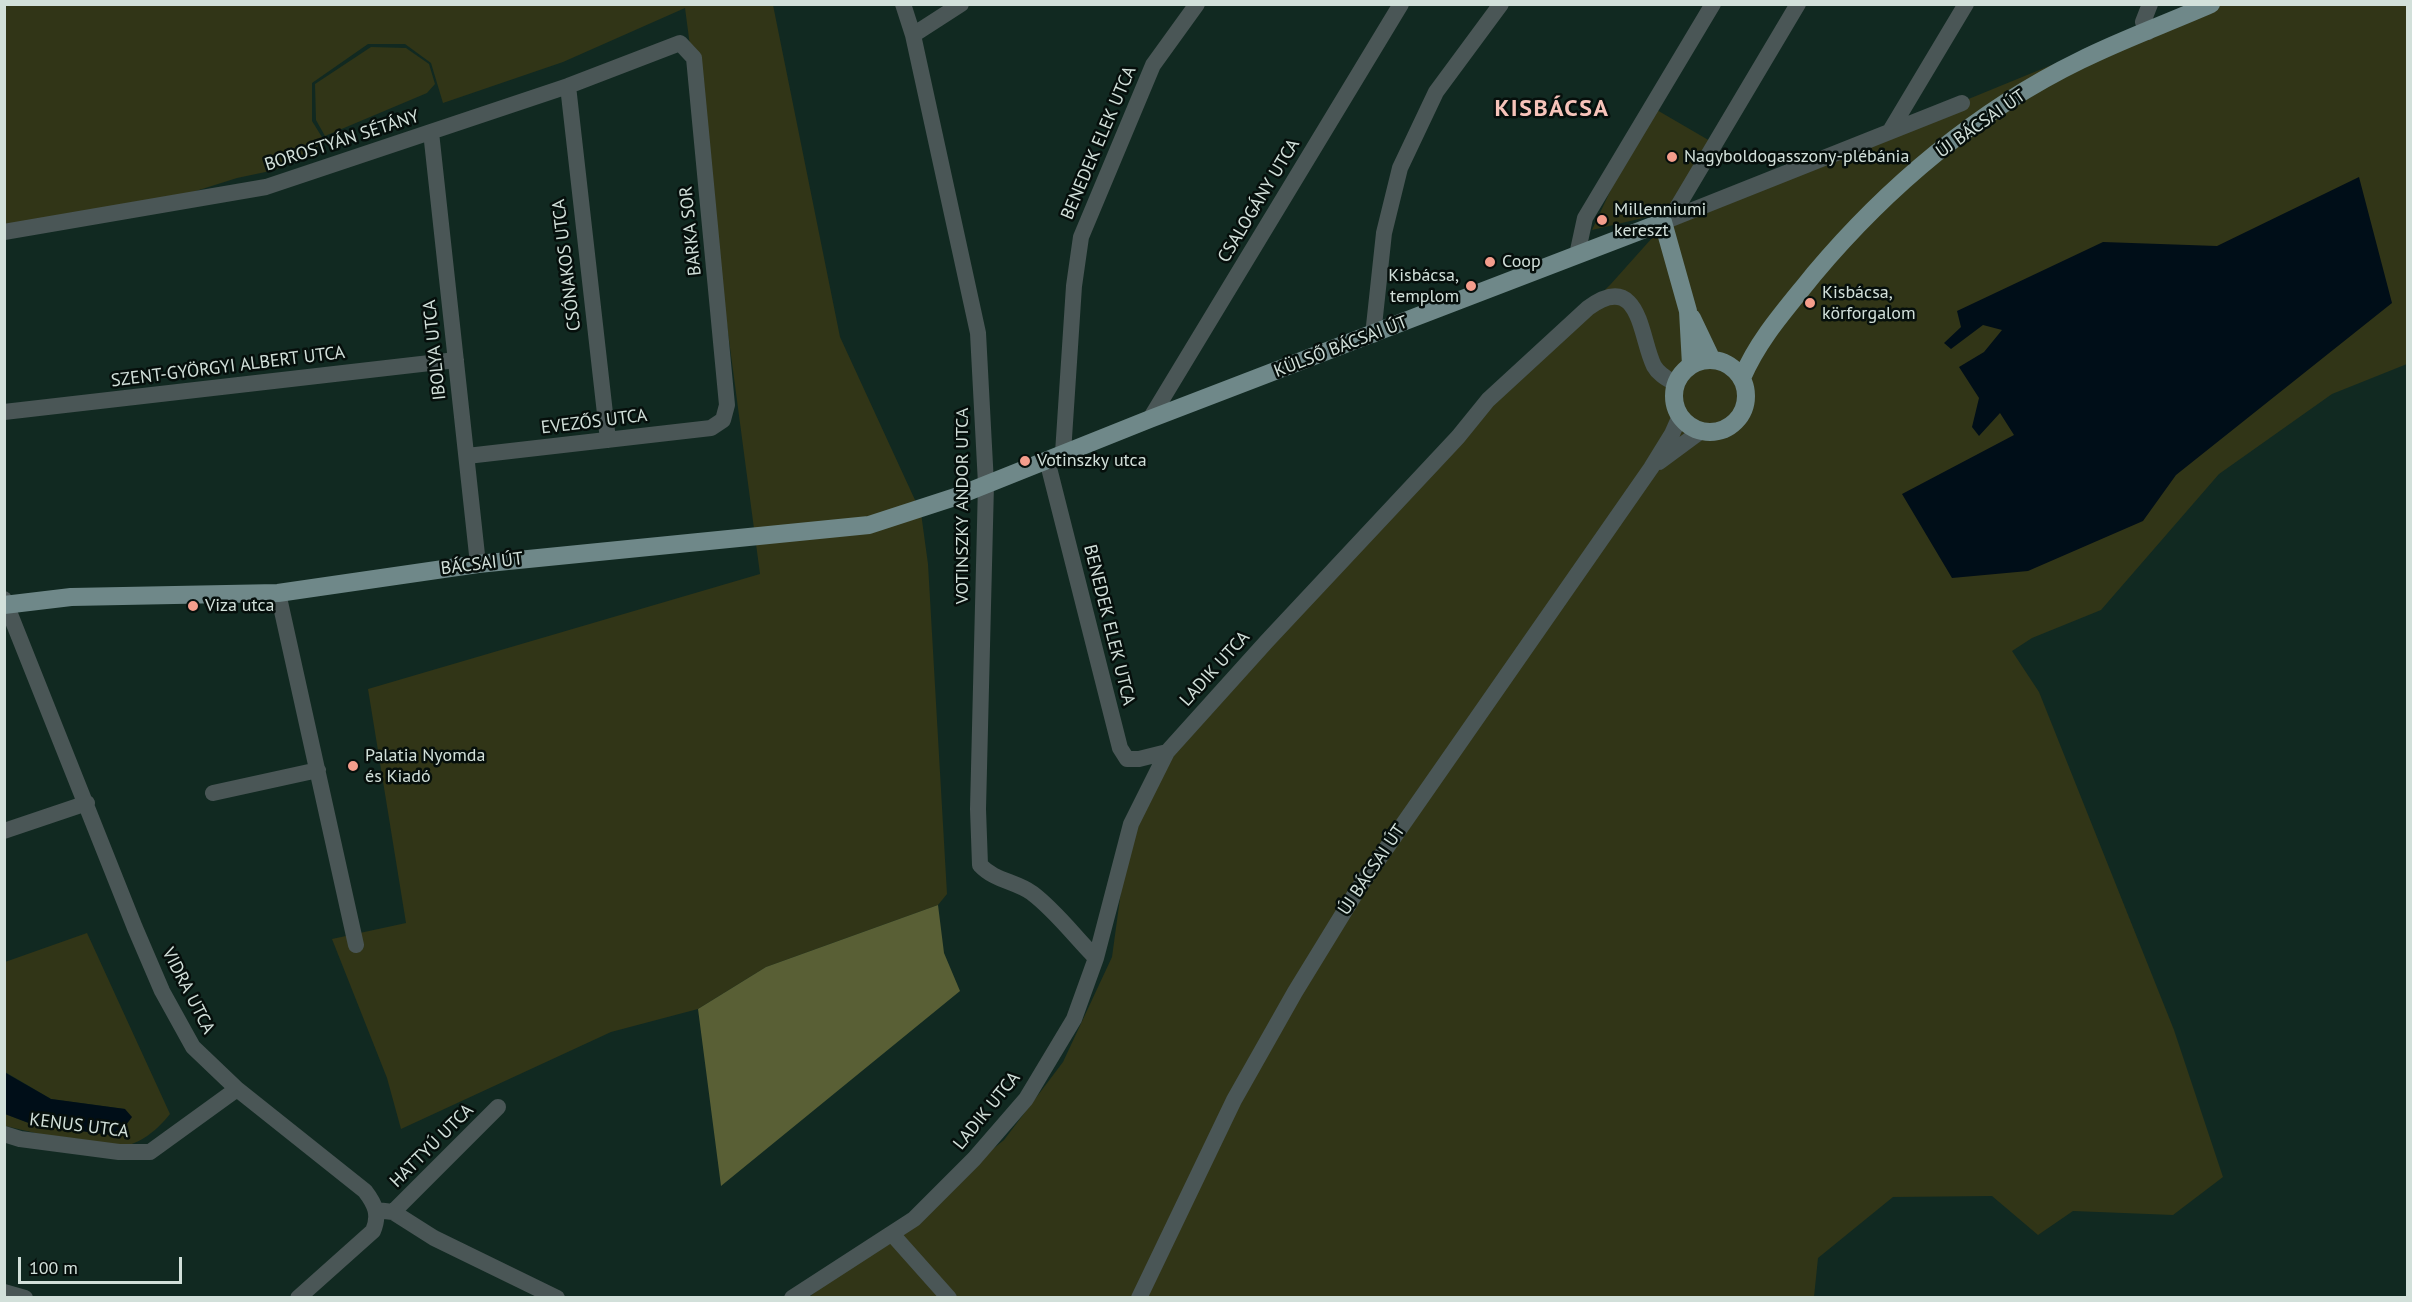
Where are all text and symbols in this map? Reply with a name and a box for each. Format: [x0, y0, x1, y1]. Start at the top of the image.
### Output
street label: BENEDEK ELEK UTCA [1057, 63, 1141, 223]
street label: ÚJ BÁCSAI ÚT [1932, 85, 2030, 163]
district label: KISBÁCSA [1494, 95, 1610, 123]
street label: BOROSTYÁN SÉTÁNY [262, 106, 422, 176]
street label: CSALOGÁNY UTCA [1214, 135, 1304, 267]
place label: Nagyboldogasszony-plébánia [1684, 146, 1909, 168]
marker: Nagyboldogasszony-plébánia [1665, 150, 1679, 164]
street label: BARKA SOR [676, 185, 706, 277]
street label: CSÓNAKOS UTCA [548, 198, 586, 332]
place label: Millenniumi kereszt [1614, 199, 1706, 242]
marker: Millenniumi kereszt [1595, 213, 1609, 227]
place label: Coop [1502, 251, 1541, 273]
marker: Coop [1483, 255, 1497, 269]
place label: Kisbácsa, templom [1388, 265, 1459, 308]
marker: Kisbácsa, templom [1464, 279, 1478, 293]
place label: Kisbácsa, körforgalom [1822, 282, 1916, 324]
marker: Kisbácsa, körforgalom [1803, 296, 1817, 310]
street label: IBOLYA UTCA [419, 299, 451, 401]
street label: KÜLSŐ BÁCSAI ÚT [1271, 312, 1411, 382]
street label: SZENT-GYÖRGYI ALBERT UTCA [110, 342, 346, 392]
street label: EVEZŐS UTCA [540, 405, 648, 439]
street label: VOTINSZKY ANDOR UTCA [952, 408, 974, 604]
place label: Votinszky utca [1037, 450, 1147, 472]
marker: Votinszky utca [1018, 454, 1032, 468]
street label: BENEDEK ELEK UTCA [1079, 542, 1139, 708]
street label: BÁCSAI ÚT [440, 548, 524, 580]
place label: Viza utca [205, 595, 274, 617]
marker: Viza utca [186, 599, 200, 613]
street label: LADIK UTCA [1176, 627, 1254, 711]
place label: Palatia Nyomda és Kiadó [365, 745, 485, 788]
marker: Palatia Nyomda és Kiadó [346, 759, 360, 773]
street label: ÚJ BÁCSAI ÚT [1334, 821, 1410, 919]
street label: VIDRA UTCA [157, 944, 219, 1038]
street label: LADIK UTCA [949, 1068, 1025, 1154]
street label: HATTYÚ UTCA [386, 1100, 478, 1192]
street label: KENUS UTCA [28, 1109, 130, 1143]
scale bar [21, 1245, 184, 1283]
text: 100 m [29, 1256, 78, 1279]

